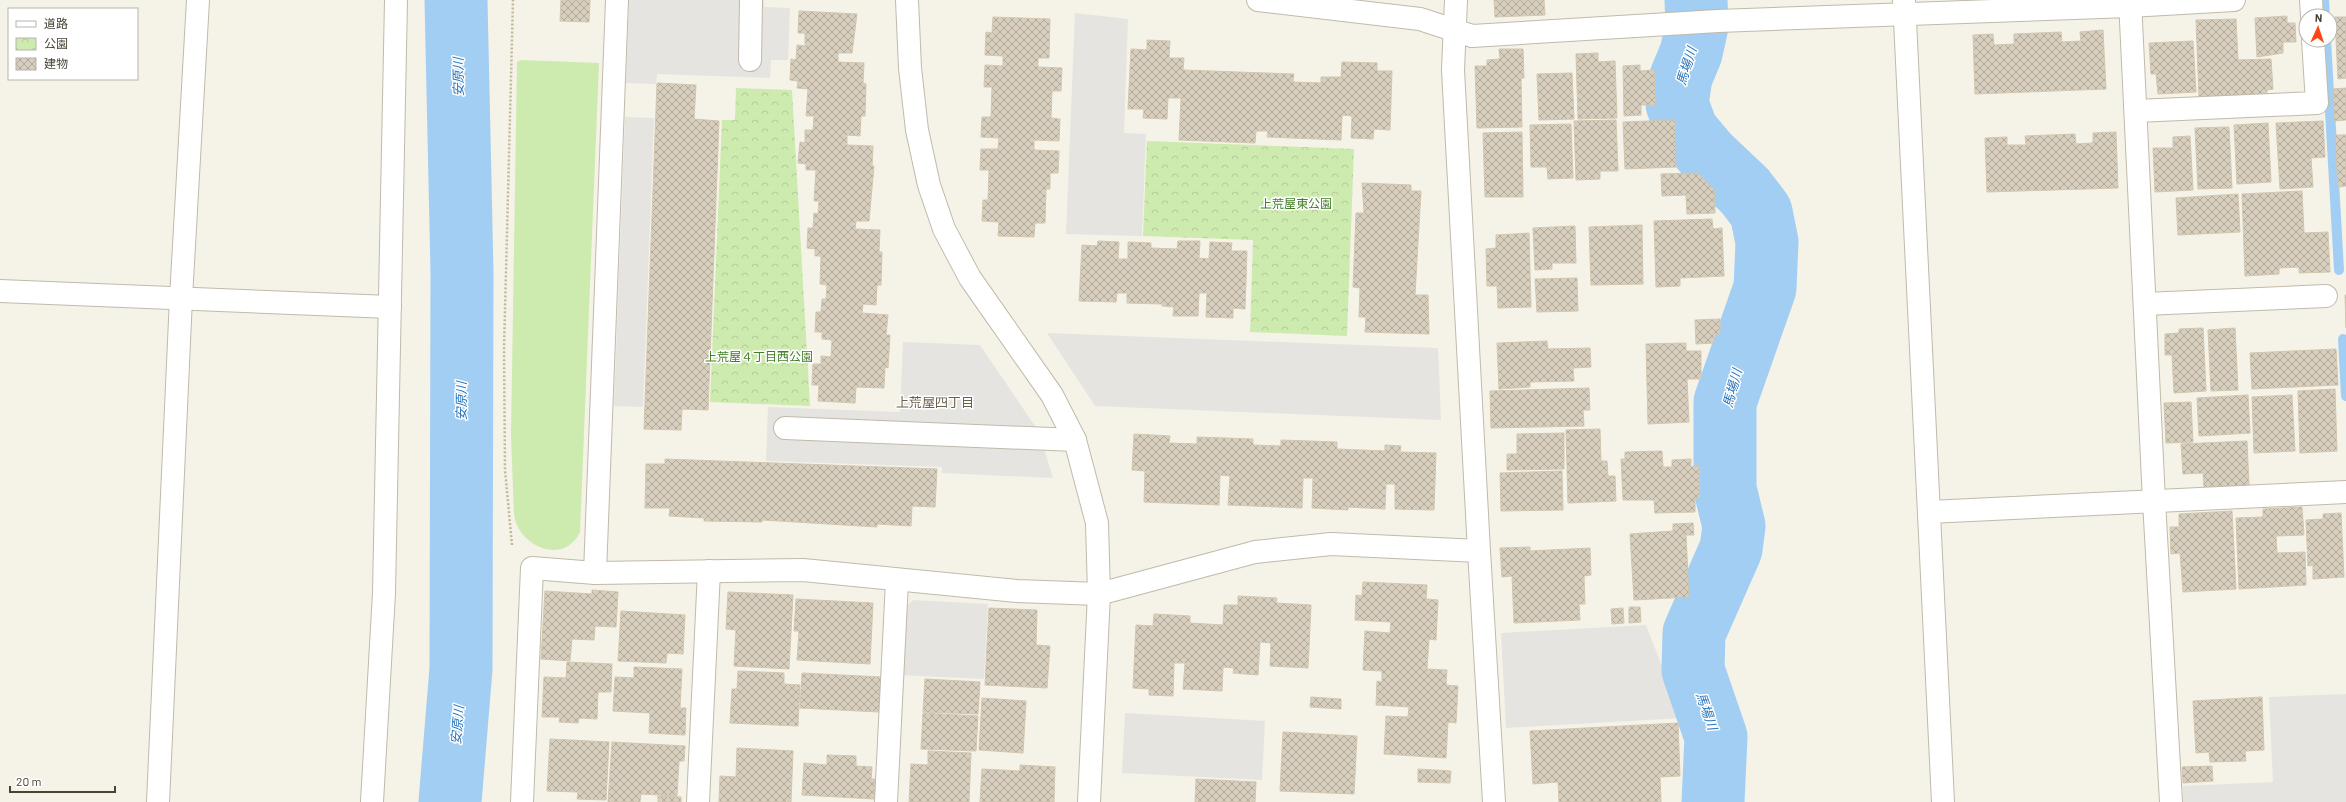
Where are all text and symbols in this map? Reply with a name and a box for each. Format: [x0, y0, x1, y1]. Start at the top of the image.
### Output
legend [8, 8, 138, 80]
north arrow [2298, 8, 2338, 48]
text: N [2315, 11, 2323, 24]
text: 道路 [44, 16, 68, 30]
text: 公園 [44, 36, 68, 50]
water label: 馬場川 [1673, 43, 1700, 87]
water label: 安原川 [450, 55, 466, 97]
text: 建物 [44, 56, 68, 70]
park label: 上荒屋東公園 [1260, 196, 1332, 210]
park label: 上荒屋４丁目西公園 [705, 349, 813, 363]
water label: 馬場川 [1719, 365, 1745, 409]
water label: 安原川 [453, 380, 469, 421]
district label: 上荒屋四丁目 [896, 394, 974, 410]
water label: 馬場川 [1693, 690, 1722, 734]
water label: 安原川 [447, 703, 467, 745]
scale bar [10, 768, 115, 794]
text: 20 m [16, 774, 42, 788]

